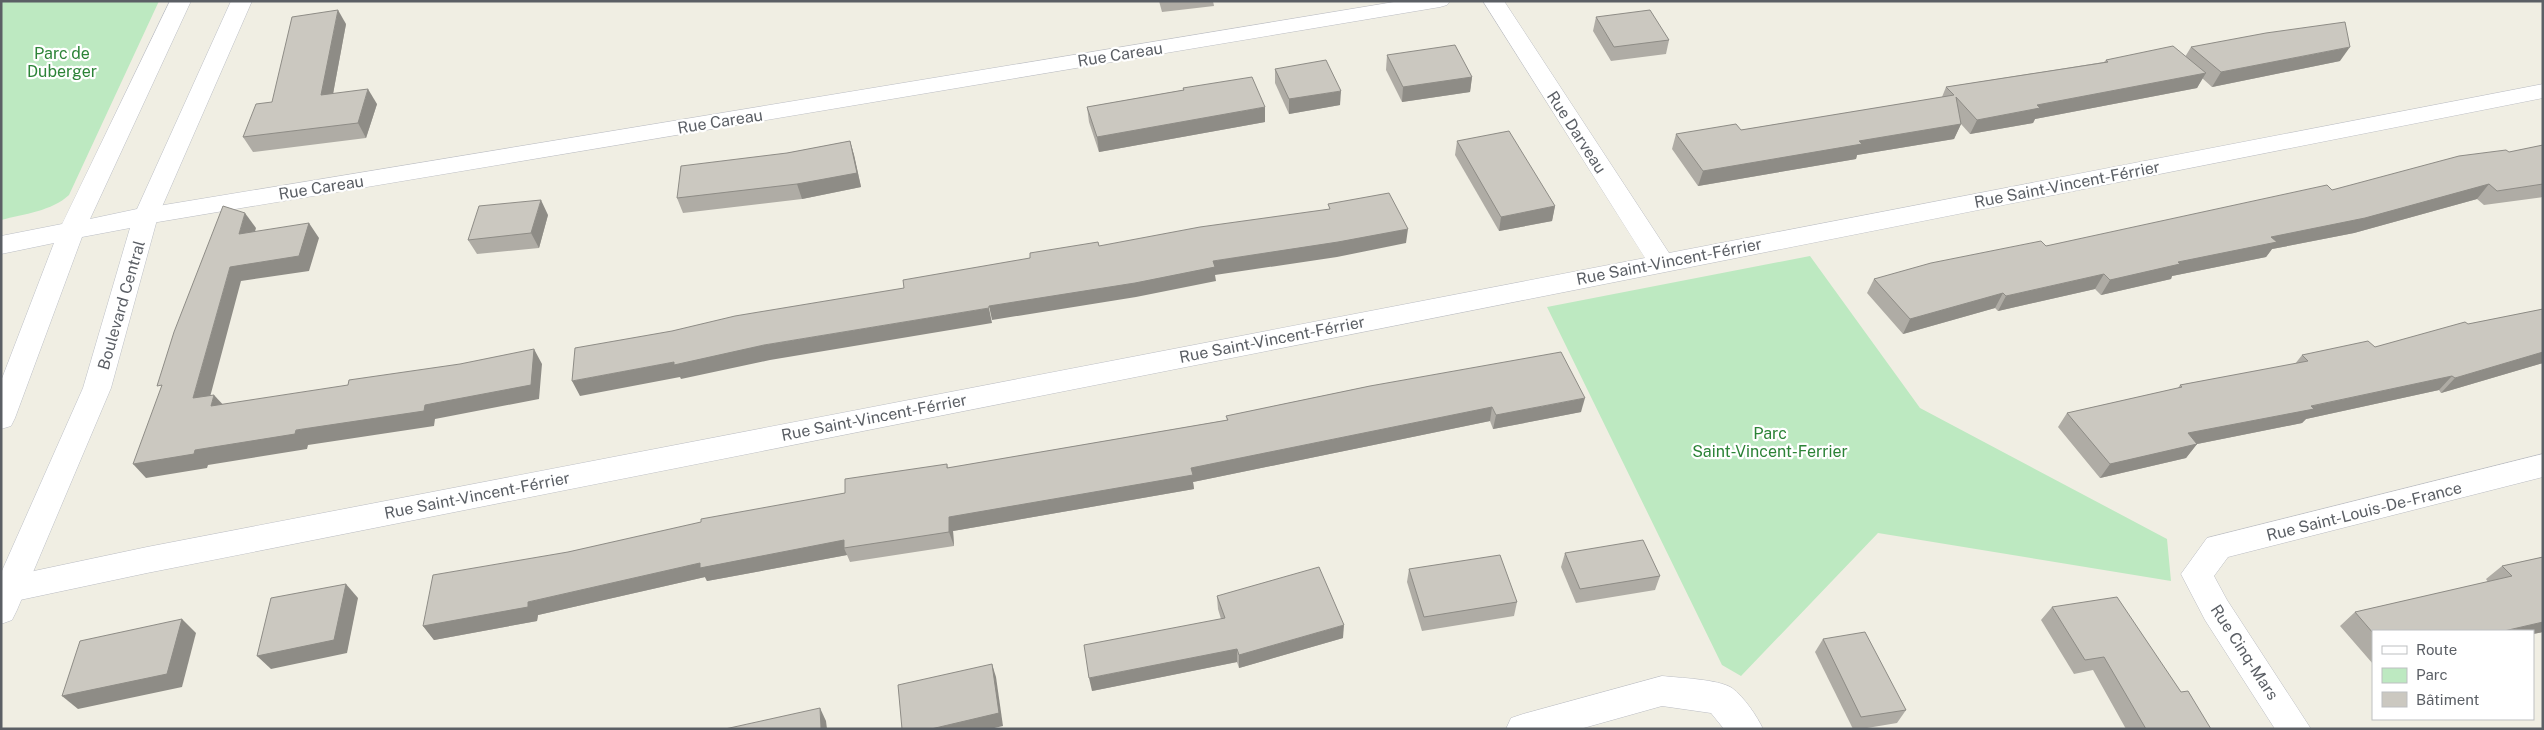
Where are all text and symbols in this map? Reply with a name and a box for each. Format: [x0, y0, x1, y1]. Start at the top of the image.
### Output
street label: Rue Careau [1076, 38, 1164, 71]
park label: Parc de Duberger [27, 44, 97, 81]
street label: Rue Darveau [1543, 88, 1610, 177]
street label: Rue Careau [676, 105, 764, 138]
street label: Rue Saint-Vincent-Férrier [1973, 157, 2161, 212]
street label: Rue Careau [277, 171, 365, 204]
street label: Rue Saint-Vincent-Férrier [1575, 234, 1763, 289]
street label: Boulevard Central [94, 238, 149, 372]
street label: Rue Saint-Vincent-Férrier [1178, 312, 1366, 367]
street label: Rue Saint-Vincent-Férrier [780, 390, 968, 445]
park label: Parc Saint-Vincent-Ferrier [1692, 424, 1848, 461]
street label: Rue Saint-Vincent-Férrier [383, 468, 571, 523]
street label: Rue Saint-Louis-De-France [2264, 478, 2464, 545]
street label: Rue Cinq-Mars [2207, 601, 2282, 704]
legend [2372, 630, 2534, 720]
text: Route [2416, 641, 2457, 658]
text: Parc [2416, 666, 2448, 683]
text: Bâtiment [2416, 691, 2479, 708]

